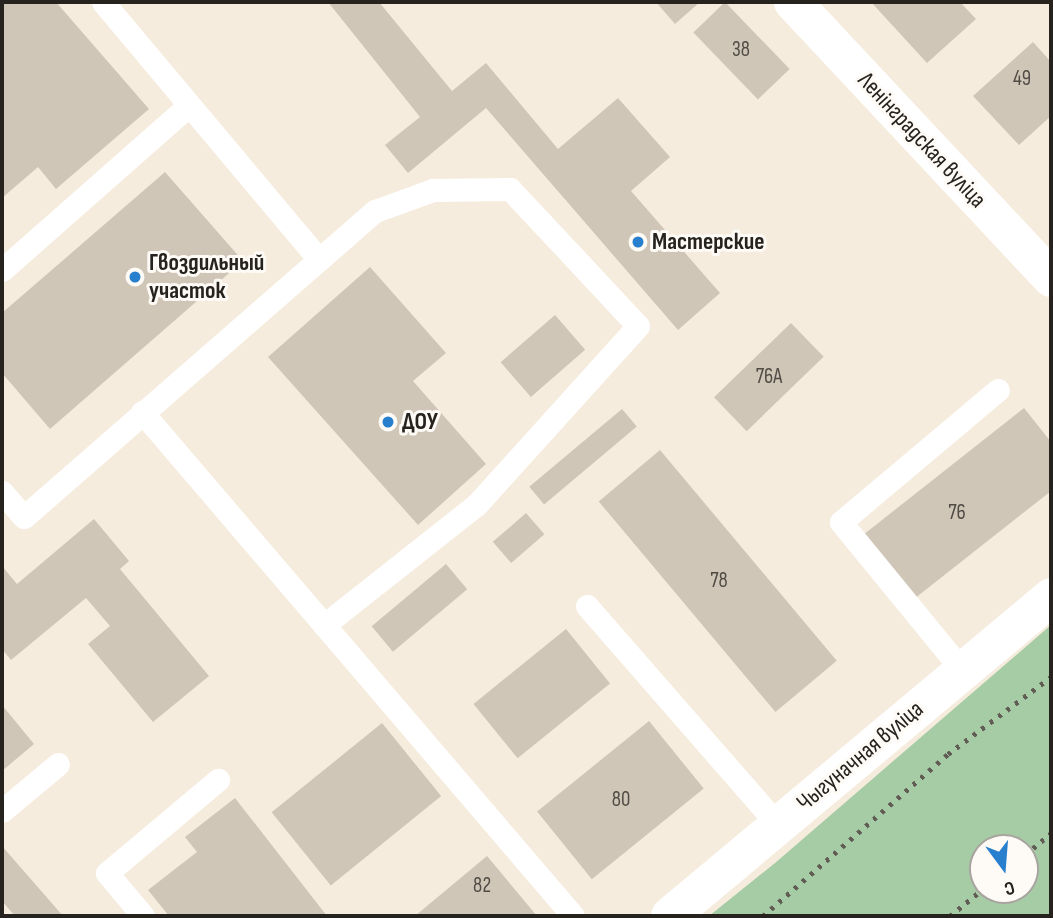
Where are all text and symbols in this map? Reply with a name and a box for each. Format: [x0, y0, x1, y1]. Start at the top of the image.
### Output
house number: 38 [732, 37, 750, 63]
street label: Ленінградская вуліца [852, 66, 992, 214]
house number: 49 [1013, 66, 1031, 92]
place label: Мастерские [652, 228, 765, 256]
marker: Мастерские [630, 234, 646, 250]
place label: Гвоздильный участок [149, 249, 264, 305]
marker: Гвоздильный участок [127, 269, 143, 285]
house number: 76А [756, 364, 782, 390]
place label: ДОУ [402, 408, 438, 436]
marker: ДОУ [380, 414, 396, 430]
house number: 76 [948, 500, 966, 526]
house number: 78 [710, 568, 728, 594]
street label: Чыгуначная вуліца [791, 695, 929, 817]
house number: 80 [612, 787, 630, 813]
north arrow [969, 834, 1039, 904]
house number: 82 [473, 873, 491, 899]
text: С [1002, 875, 1017, 900]

